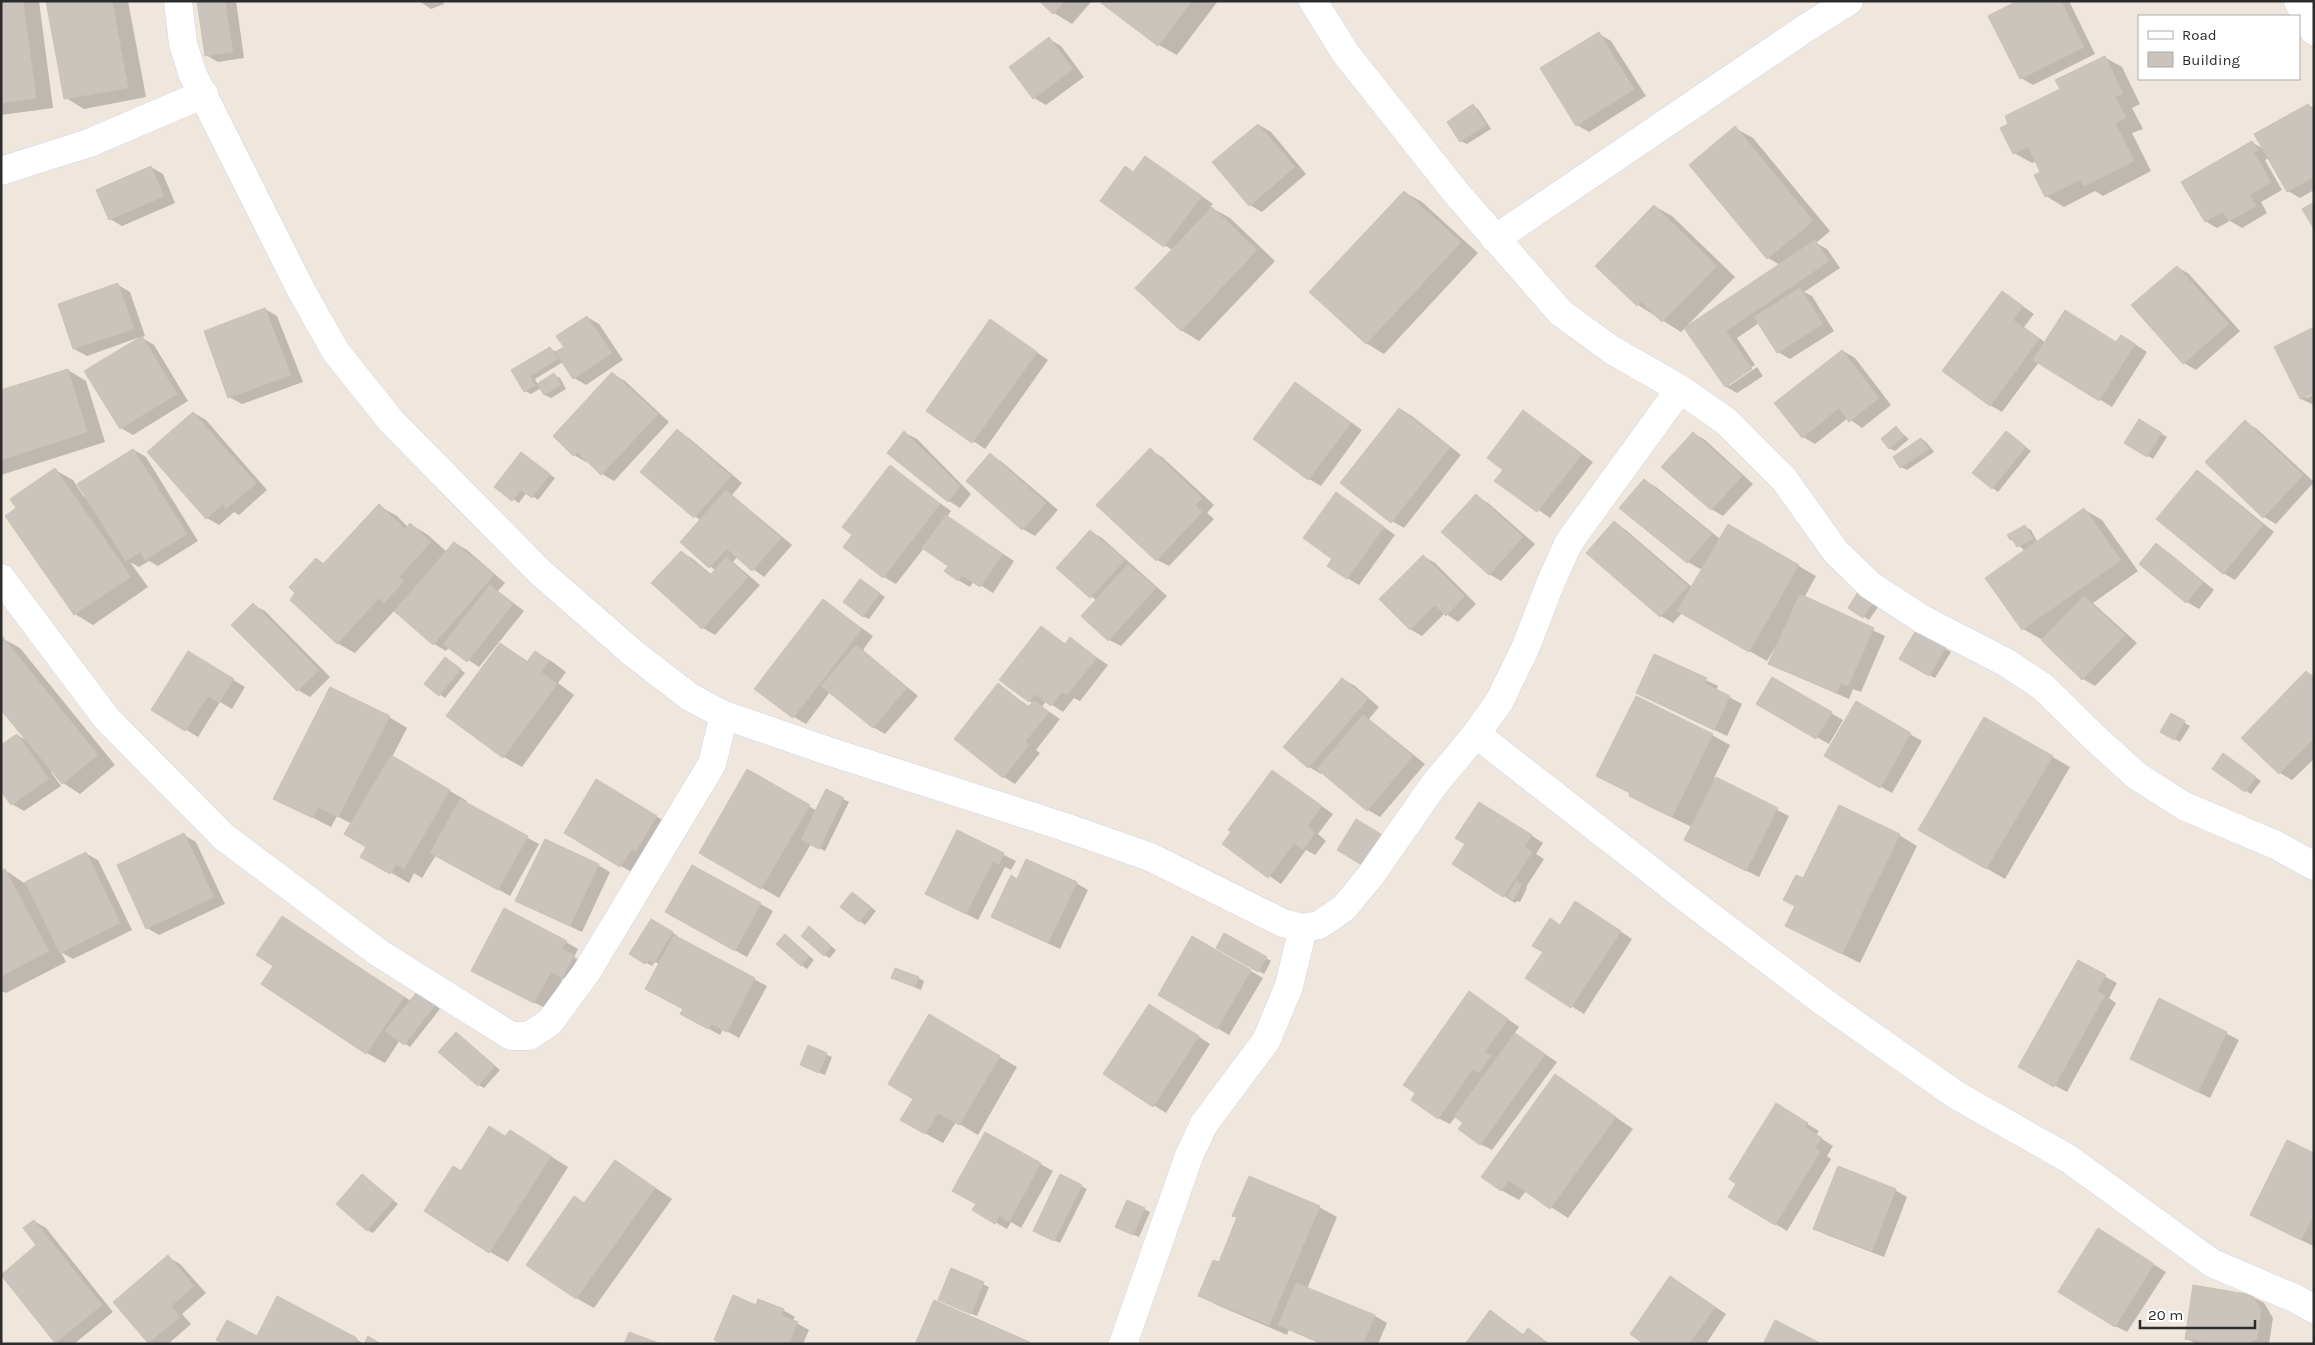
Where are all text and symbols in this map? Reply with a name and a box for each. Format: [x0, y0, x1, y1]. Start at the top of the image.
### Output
legend [2138, 15, 2300, 80]
text: Road [2182, 26, 2217, 44]
text: Building [2182, 51, 2240, 69]
scale bar [2140, 1298, 2255, 1330]
text: 20 m [2148, 1306, 2183, 1324]

